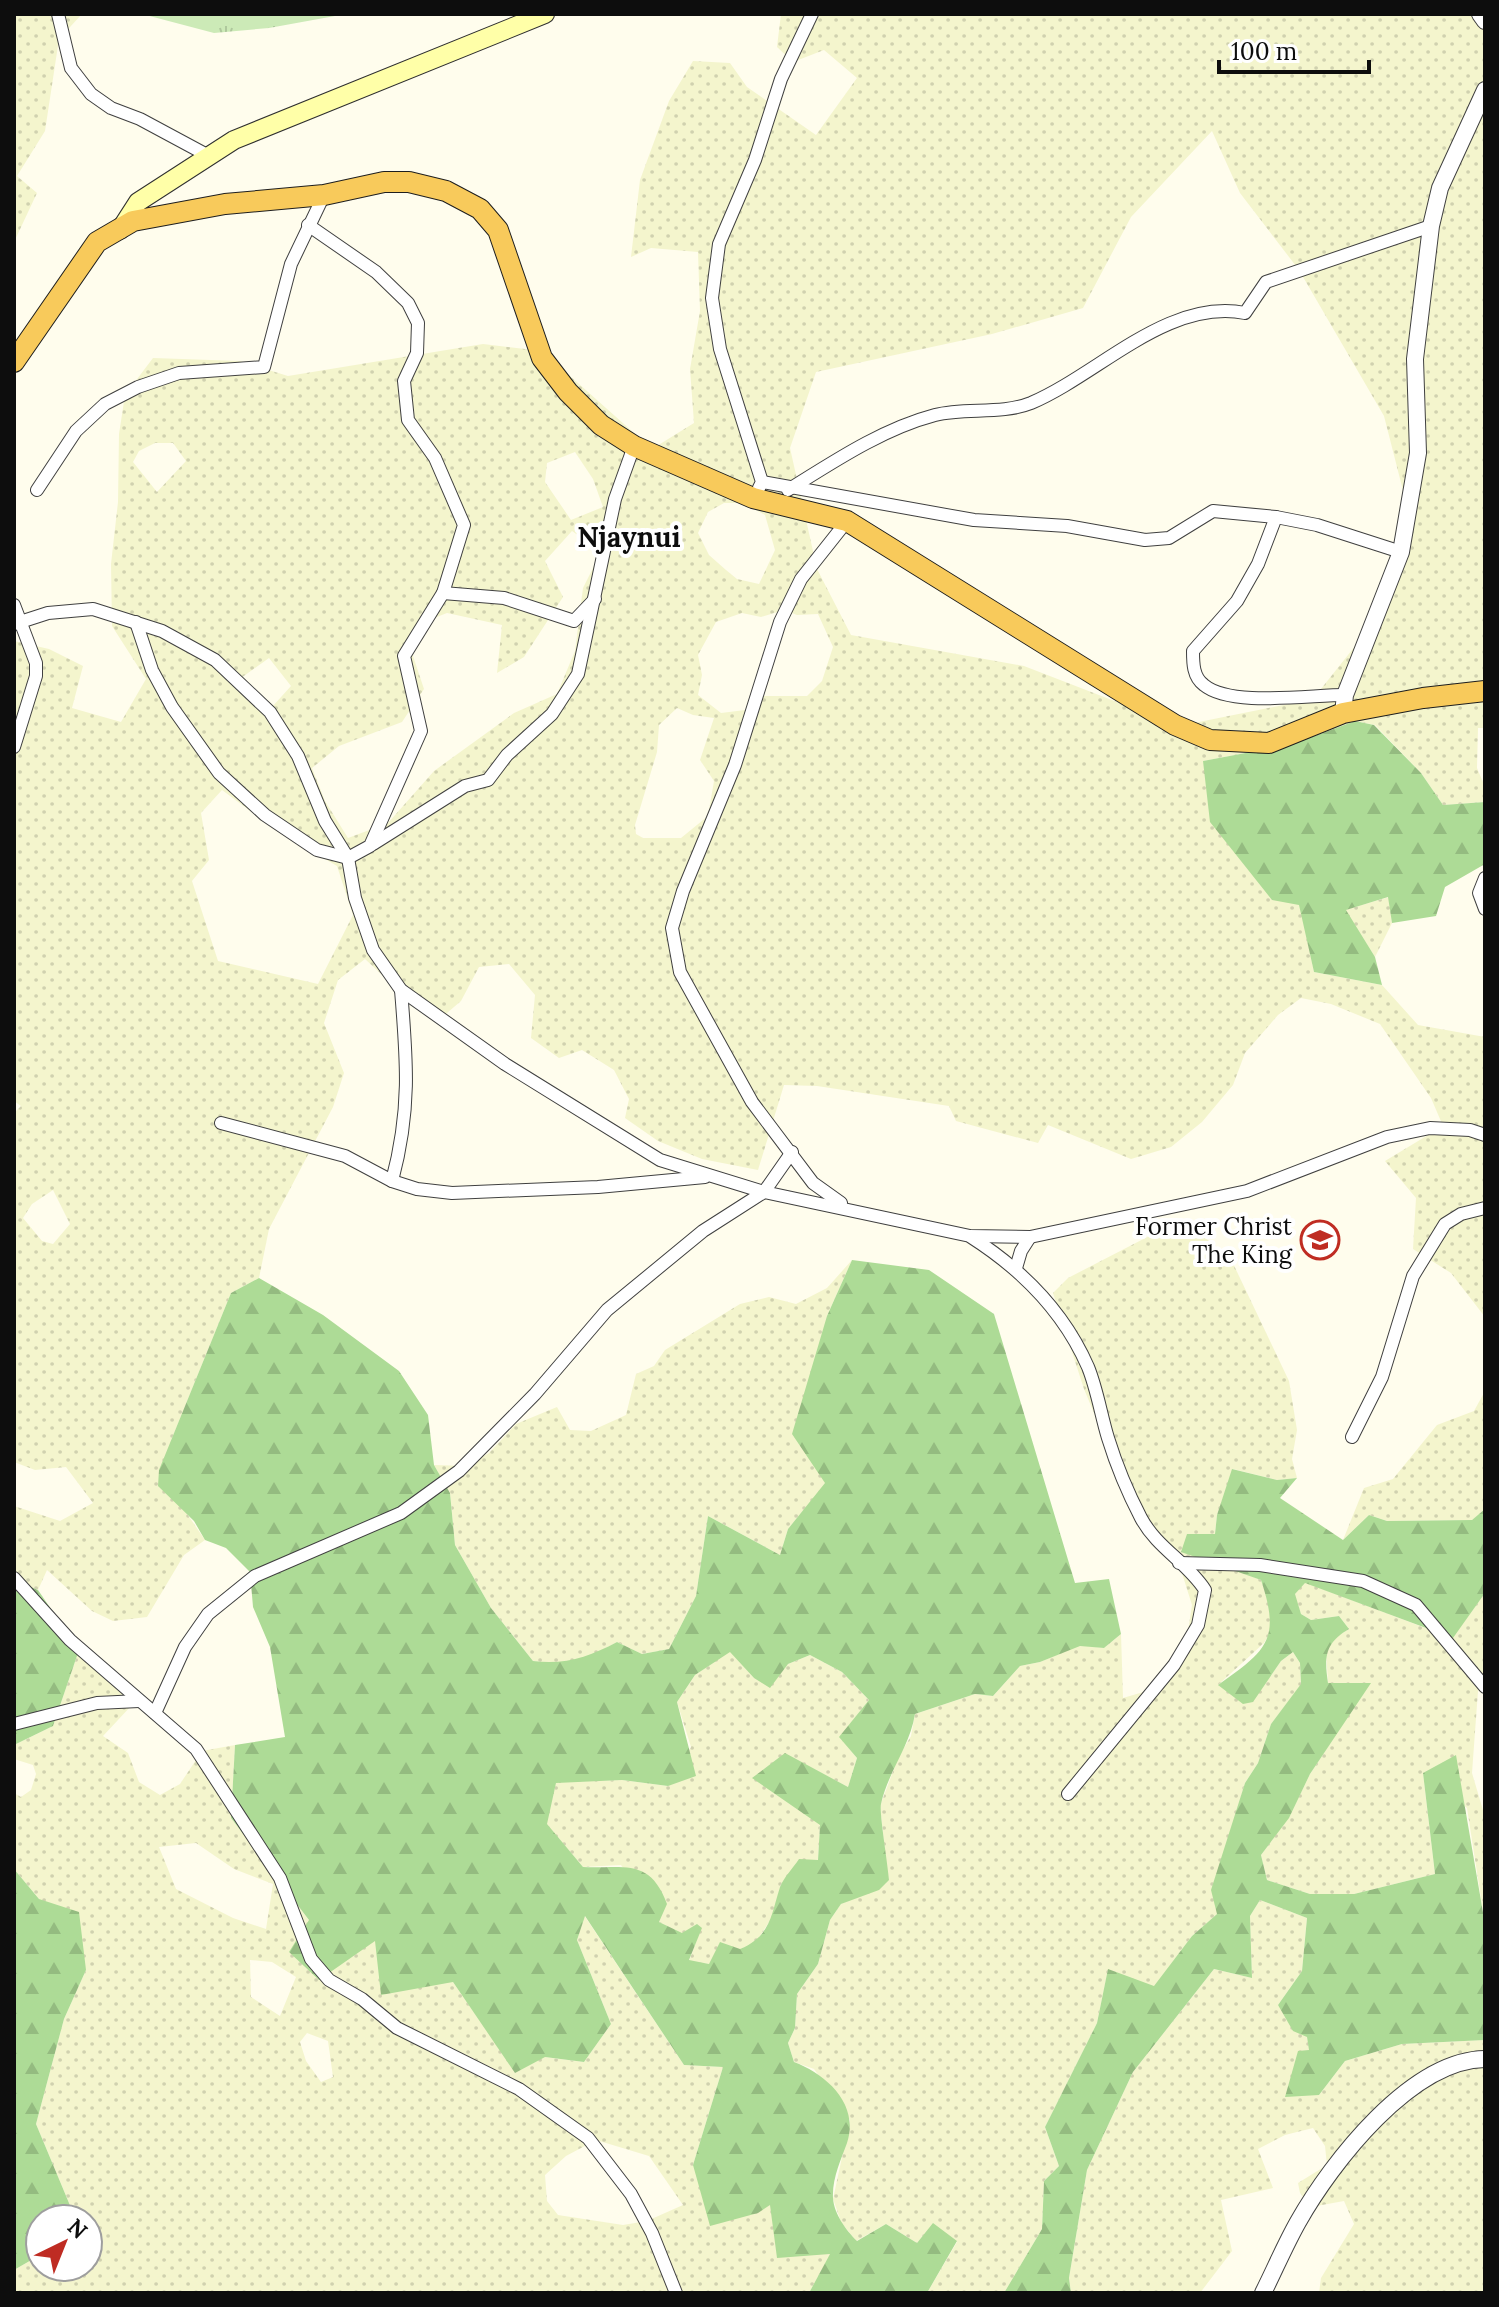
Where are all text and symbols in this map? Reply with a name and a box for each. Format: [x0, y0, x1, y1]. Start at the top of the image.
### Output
scale bar [1219, 24, 1369, 74]
text: 100 m [1231, 36, 1297, 67]
district label: Njaynui [577, 519, 681, 555]
place label: Former Christ The King [1135, 1211, 1293, 1270]
school or university icon: Former Christ The King [1299, 1219, 1341, 1261]
north arrow [24, 2203, 104, 2283]
text: N [62, 2212, 93, 2244]

